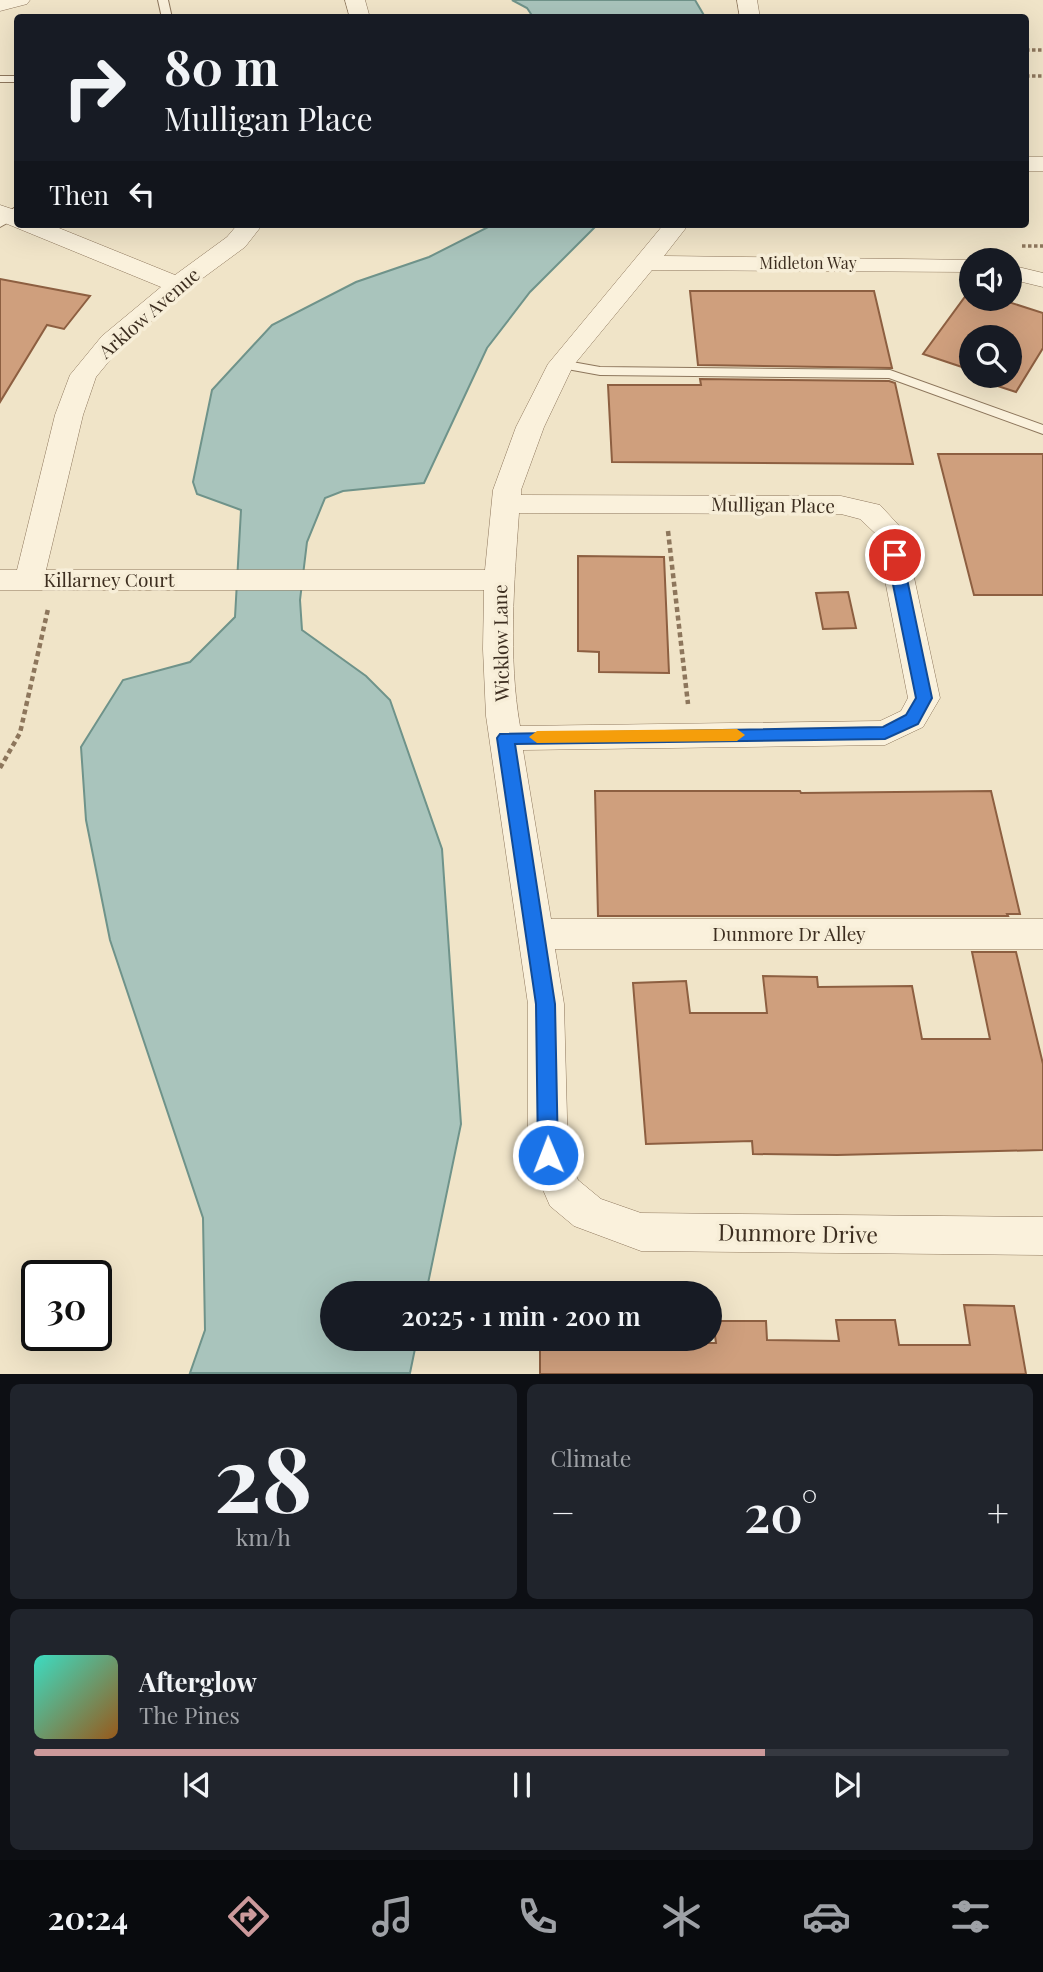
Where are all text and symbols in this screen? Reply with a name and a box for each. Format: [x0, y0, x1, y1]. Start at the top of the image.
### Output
text: 80 m [164, 33, 279, 98]
icon: right [49, 42, 140, 133]
text: Mulligan Place [164, 96, 373, 139]
icon: left [123, 175, 161, 213]
text: Then [49, 177, 109, 212]
map controls [959, 248, 1022, 388]
button: sound [959, 248, 1022, 311]
street label: Midleton Way [759, 252, 857, 273]
street label: Arklow Avenue [91, 261, 205, 364]
button: search [959, 325, 1022, 388]
street label: Mulligan Place [711, 490, 835, 518]
pin [865, 525, 925, 585]
icon: arrive [876, 536, 914, 574]
street label: Killarney Court [43, 566, 175, 592]
street label: Wicklow Lane [486, 584, 514, 703]
street label: Dunmore Dr Alley [712, 920, 866, 946]
position arrow [511, 1118, 585, 1192]
street label: Dunmore Drive [718, 1216, 878, 1249]
speed limit sign: 30 [21, 1260, 112, 1351]
text: 20:25 · 1 min · 200 m [401, 1298, 641, 1333]
text: 28 [214, 1415, 313, 1536]
text: Climate [551, 1442, 631, 1473]
text: 20° [744, 1477, 818, 1546]
text: − [551, 1486, 575, 1537]
text: + [987, 1486, 1009, 1537]
text: km/h [236, 1521, 291, 1552]
text: Afterglow [139, 1664, 257, 1699]
text: The Pines [139, 1699, 240, 1730]
icon: previous [178, 1766, 216, 1804]
icon: pause [503, 1766, 541, 1804]
icon: next [828, 1766, 866, 1804]
icon: directions [224, 1892, 273, 1941]
icon: music [368, 1892, 417, 1941]
icon: phone [513, 1892, 562, 1941]
icon: climate [657, 1892, 706, 1941]
icon: car [802, 1892, 851, 1941]
icon: filters [946, 1892, 995, 1941]
text: 20:24 [48, 1895, 128, 1938]

